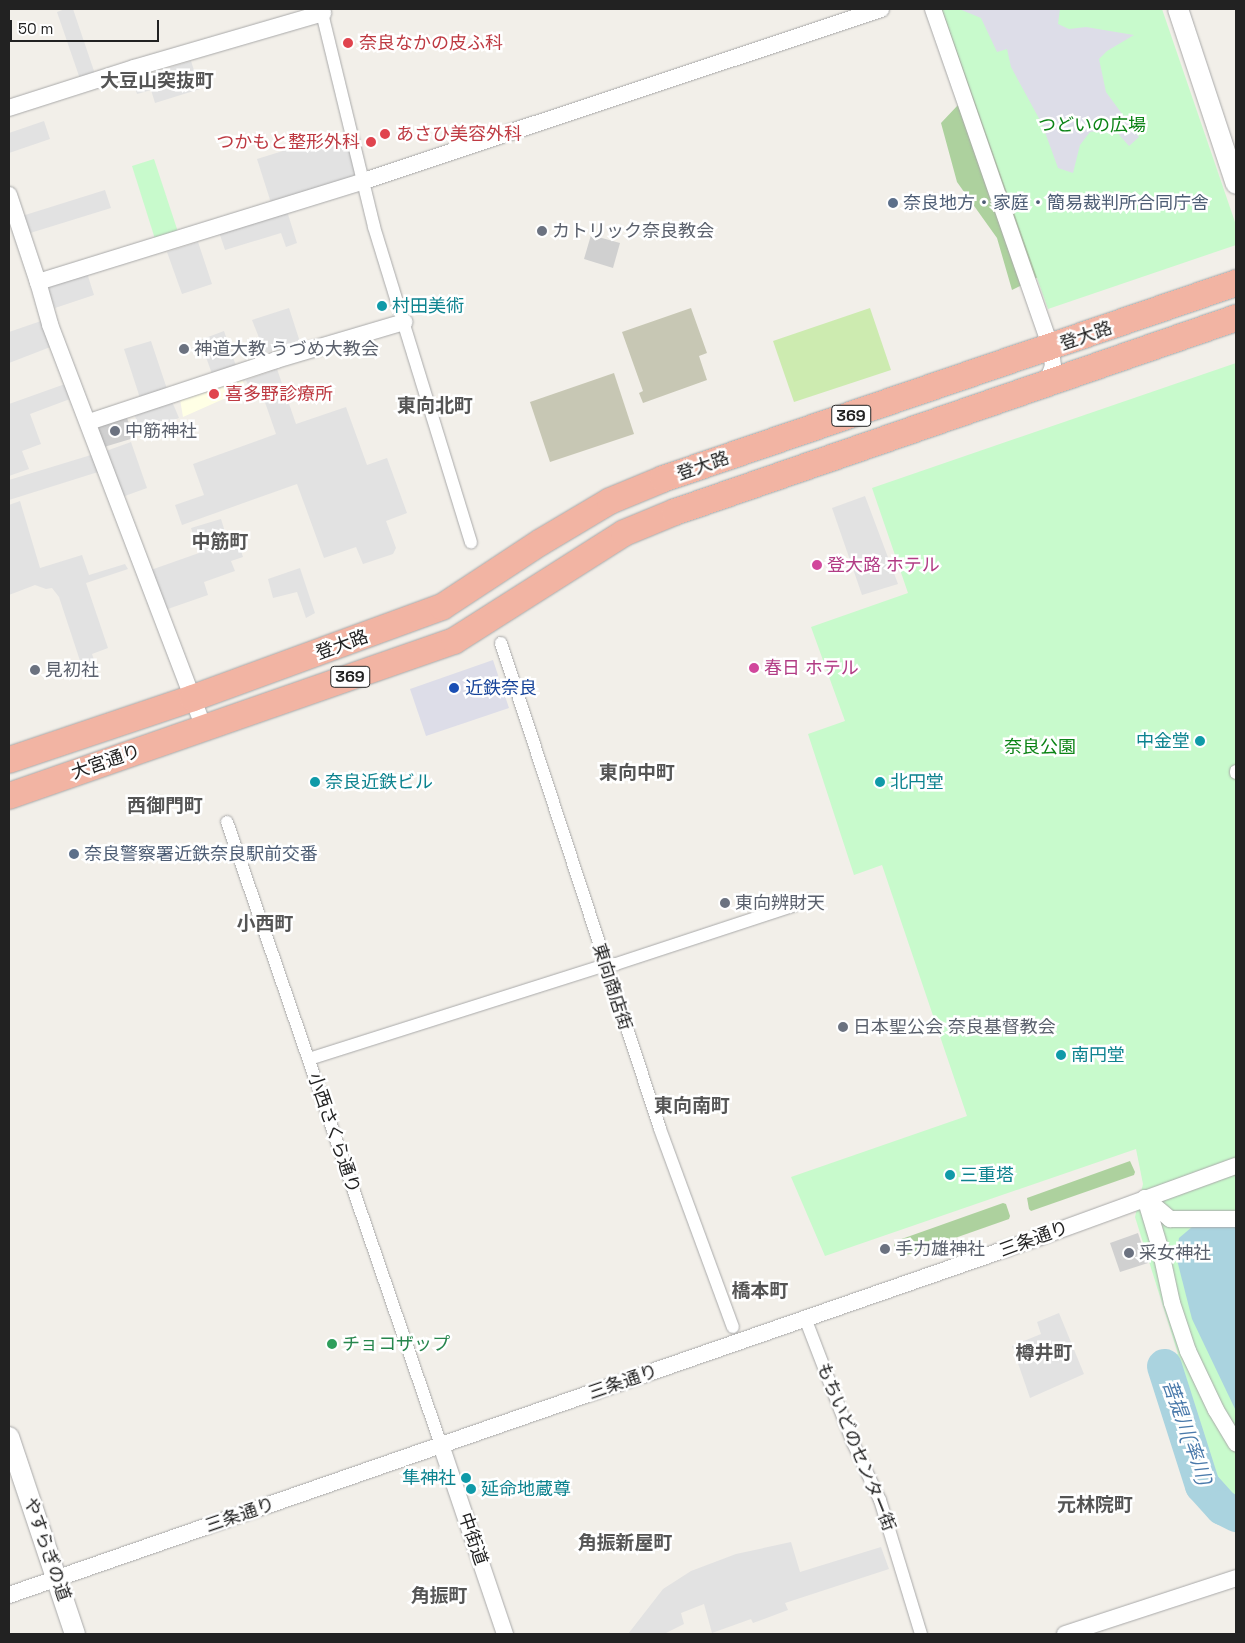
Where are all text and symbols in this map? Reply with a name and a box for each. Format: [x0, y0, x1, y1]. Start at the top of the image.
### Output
scale bar [12, 10, 161, 42]
text: 50 m [18, 19, 53, 38]
place label: 奈良なかの皮ふ科 [359, 32, 503, 54]
marker: 奈良なかの皮ふ科 [341, 36, 355, 50]
district label: 大豆山突抜町 [100, 70, 214, 92]
park label: つどいの広場 [1038, 114, 1146, 136]
place label: あさひ美容外科 [396, 123, 522, 145]
marker: あさひ美容外科 [378, 127, 392, 141]
place label: つかもと整形外科 [216, 131, 360, 153]
marker: つかもと整形外科 [364, 135, 378, 149]
place label: 奈良地方・家庭・簡易裁判所合同庁舎 [903, 192, 1209, 214]
marker: 奈良地方・家庭・簡易裁判所合同庁舎 [887, 197, 899, 209]
place label: カトリック奈良教会 [552, 220, 714, 242]
marker: カトリック奈良教会 [536, 225, 548, 237]
place label: 村田美術 [392, 295, 464, 317]
marker: 村田美術 [376, 300, 388, 312]
street label: 登大路 [1057, 317, 1115, 355]
place label: 神道大教 うづめ大教会 [194, 338, 379, 360]
marker: 神道大教 うづめ大教会 [178, 343, 190, 355]
place label: 喜多野診療所 [225, 383, 333, 405]
marker: 喜多野診療所 [207, 387, 221, 401]
district label: 東向北町 [397, 395, 473, 417]
road number: 369 [831, 402, 871, 430]
place label: 中筋神社 [125, 420, 197, 442]
marker: 中筋神社 [109, 425, 121, 437]
street label: 登大路 [674, 447, 732, 485]
district label: 中筋町 [192, 531, 248, 553]
place label: 登大路 ホテル [827, 554, 940, 576]
marker: 登大路 ホテル [811, 559, 823, 571]
street label: 登大路 [313, 626, 371, 664]
place label: 春日 ホテル [764, 657, 859, 679]
place label: 見初社 [45, 659, 99, 681]
marker: 春日 ホテル [748, 662, 760, 674]
marker: 見初社 [29, 664, 41, 676]
road number: 369 [330, 664, 370, 690]
place label: 近鉄奈良 [465, 677, 537, 699]
marker: 近鉄奈良 [447, 681, 461, 695]
place label: 中金堂 [1136, 730, 1190, 752]
marker: 中金堂 [1194, 735, 1206, 747]
park label: 奈良公園 [1004, 736, 1076, 758]
street label: 大宮通り [68, 740, 144, 784]
district label: 東向中町 [599, 762, 675, 784]
place label: 奈良近鉄ビル [325, 771, 433, 793]
place label: 北円堂 [890, 771, 944, 793]
marker: 奈良近鉄ビル [309, 776, 321, 788]
marker: 北円堂 [874, 776, 886, 788]
district label: 西御門町 [127, 795, 203, 817]
place label: 奈良警察署近鉄奈良駅前交番 [84, 843, 318, 865]
marker: 奈良警察署近鉄奈良駅前交番 [68, 848, 80, 860]
place label: 東向辨財天 [735, 892, 825, 914]
marker: 東向辨財天 [719, 897, 731, 909]
district label: 小西町 [237, 913, 293, 935]
street label: 東向商店街 [588, 941, 636, 1033]
place label: 日本聖公会 奈良基督教会 [853, 1016, 1056, 1038]
marker: 日本聖公会 奈良基督教会 [837, 1021, 849, 1033]
place label: 南円堂 [1071, 1044, 1125, 1066]
marker: 南円堂 [1055, 1049, 1067, 1061]
street label: 小西さくら通り [303, 1070, 365, 1196]
district label: 東向南町 [654, 1095, 730, 1117]
place label: 三重塔 [960, 1164, 1014, 1186]
marker: 三重塔 [944, 1169, 956, 1181]
street label: 三条通り [996, 1217, 1072, 1261]
place label: 手力雄神社 [895, 1238, 985, 1260]
place label: 采女神社 [1139, 1242, 1211, 1264]
marker: 手力雄神社 [879, 1243, 891, 1255]
marker: 采女神社 [1123, 1247, 1135, 1259]
district label: 橋本町 [732, 1280, 788, 1302]
place label: チョコザップ [342, 1333, 450, 1355]
marker: チョコザップ [326, 1338, 338, 1350]
district label: 樽井町 [1016, 1342, 1072, 1364]
street label: 三条通り [585, 1360, 661, 1404]
street label: もちいどのセンター街 [812, 1360, 900, 1534]
water label: 菩提川(率川) [1158, 1377, 1216, 1487]
place label: 隼神社 [402, 1467, 456, 1489]
marker: 隼神社 [460, 1472, 472, 1484]
place label: 延命地蔵尊 [481, 1478, 571, 1500]
marker: 延命地蔵尊 [465, 1483, 477, 1495]
street label: 三条通り [202, 1493, 278, 1537]
street label: やすらぎの道 [19, 1494, 75, 1604]
district label: 元林院町 [1057, 1494, 1133, 1516]
street label: 中街道 [454, 1510, 492, 1568]
district label: 角振新屋町 [578, 1532, 672, 1554]
district label: 角振町 [411, 1585, 467, 1607]

